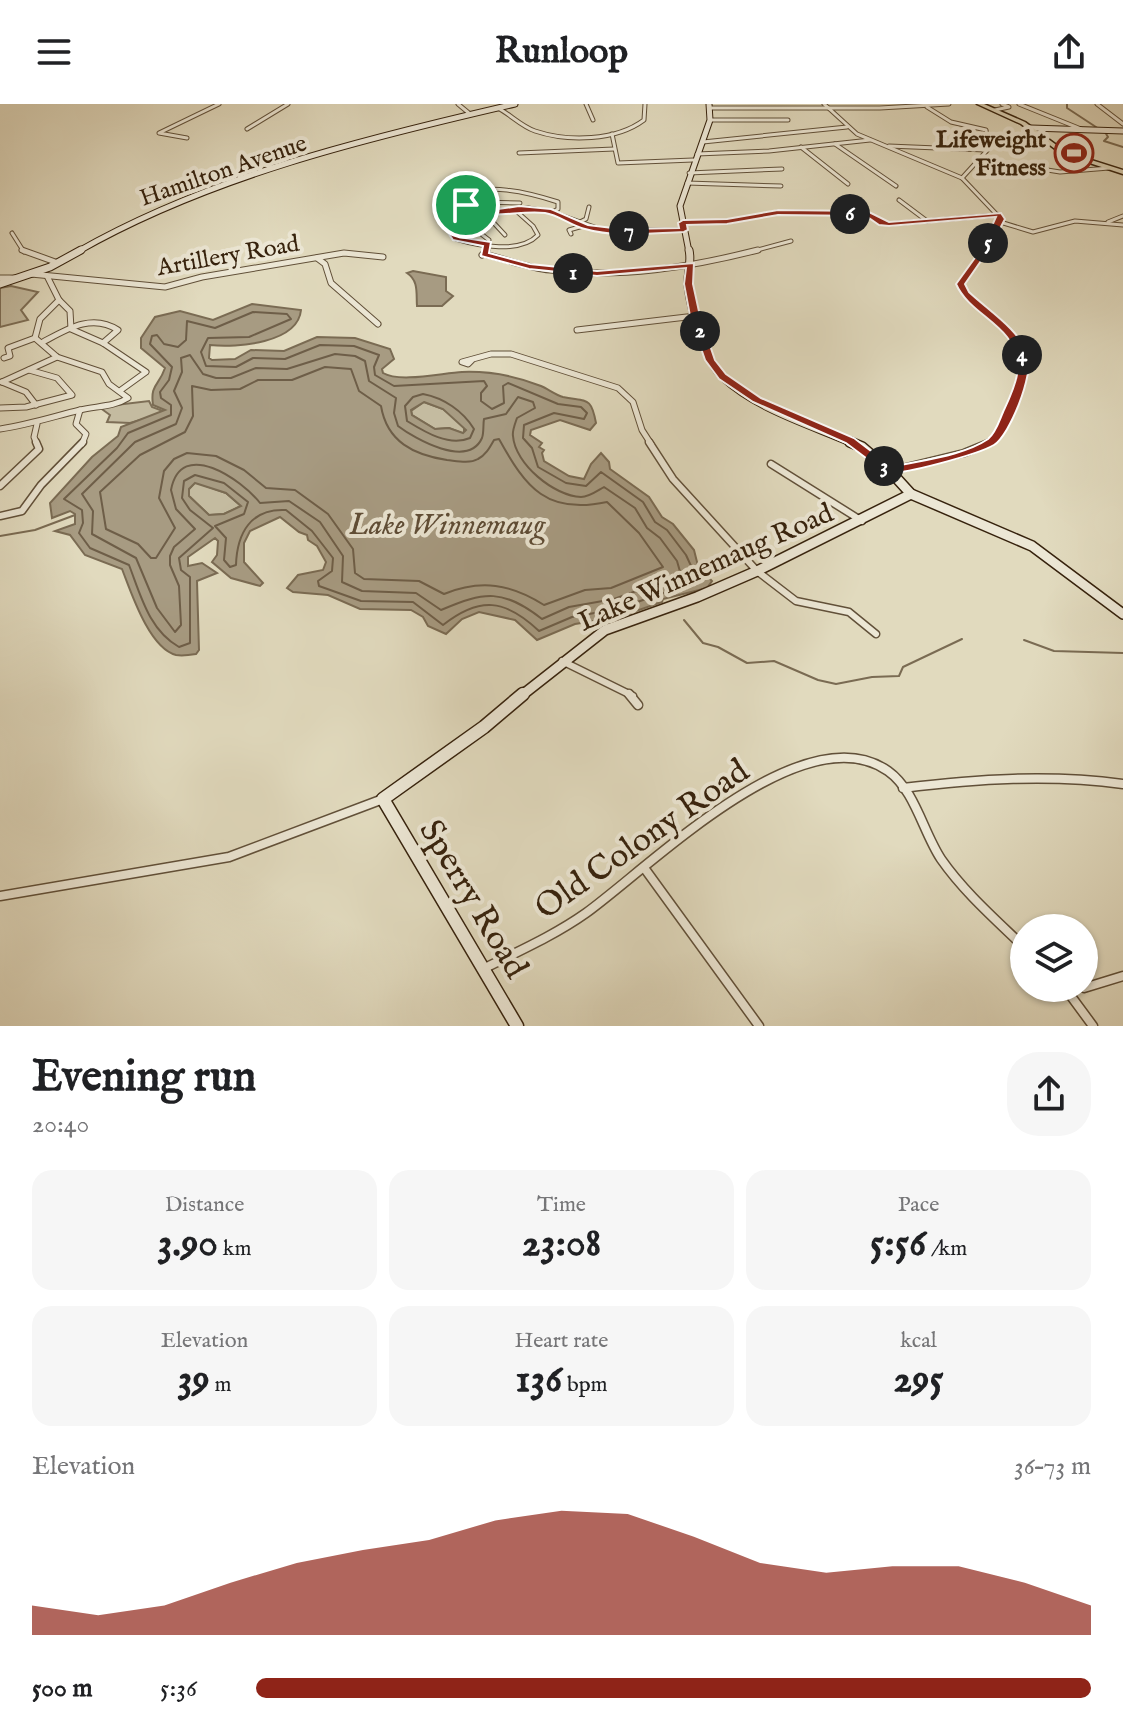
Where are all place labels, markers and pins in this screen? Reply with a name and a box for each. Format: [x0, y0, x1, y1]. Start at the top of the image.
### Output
place label: Lifeweight Fitness [936, 125, 1047, 184]
sports icon: Lifeweight Fitness [1053, 132, 1095, 174]
pin [432, 171, 500, 239]
pin: 6 [830, 194, 870, 234]
pin: 7 [609, 211, 649, 251]
pin: 5 [968, 223, 1008, 263]
pin: 1 [553, 253, 593, 293]
pin: 2 [680, 311, 720, 351]
pin: 4 [1002, 335, 1042, 375]
pin: 3 [864, 446, 904, 486]

